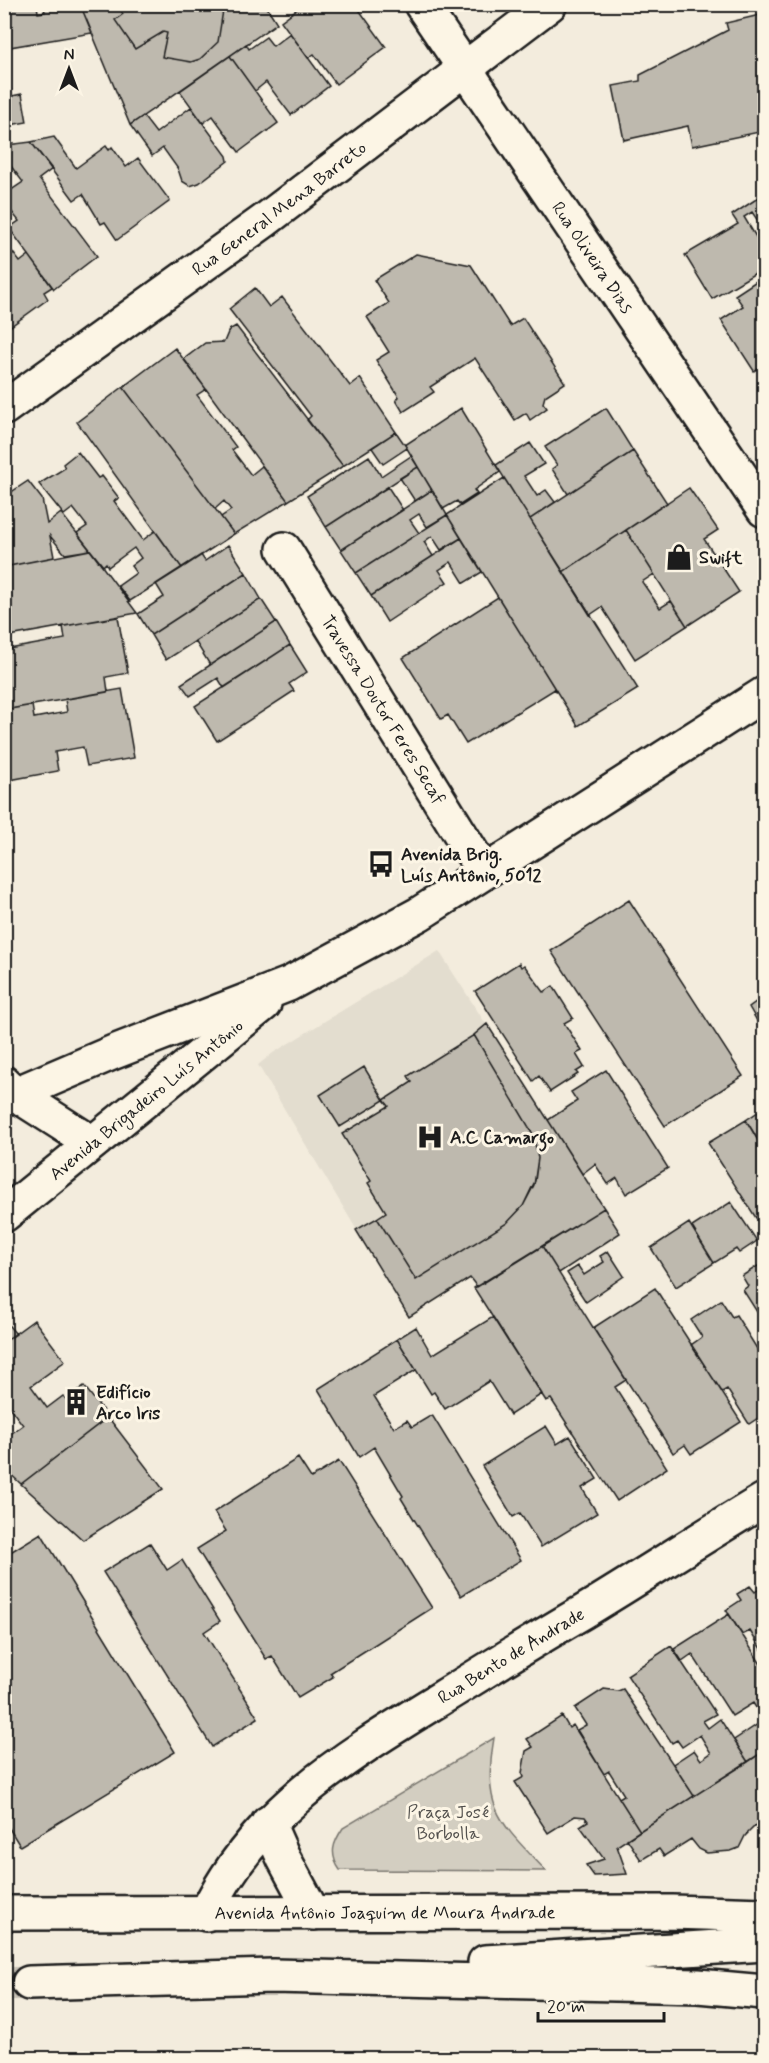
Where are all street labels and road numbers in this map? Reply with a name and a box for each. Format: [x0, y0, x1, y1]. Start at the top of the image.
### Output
street label: Rua General Mena Barreto [188, 136, 372, 282]
street label: Rua Oliveira Dias [545, 197, 638, 318]
street label: Travessa Doutor Feres Secaf [315, 611, 450, 810]
street label: Avenida Brigadeiro Luís Antônio [45, 1014, 249, 1186]
street label: Rua Bento de Andrade [434, 1603, 589, 1710]
street label: Avenida Antônio Joaquim de Moura Andrade [215, 1901, 556, 1926]

